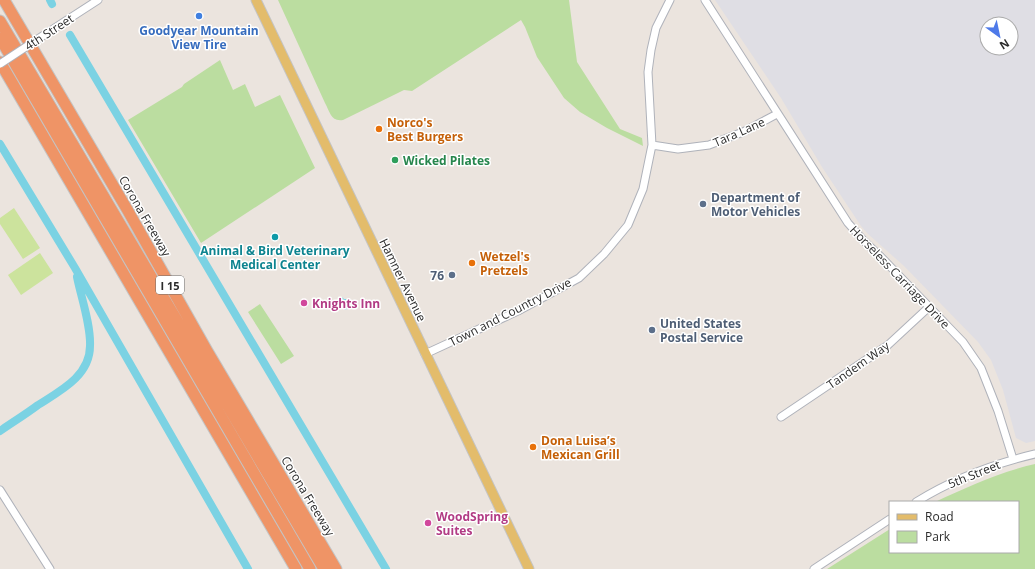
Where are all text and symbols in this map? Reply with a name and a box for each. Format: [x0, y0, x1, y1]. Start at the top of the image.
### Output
street label: 4th Street [21, 10, 77, 54]
marker: Goodyear Mountain View Tire [194, 11, 204, 21]
north arrow [979, 16, 1019, 56]
place label: Goodyear Mountain View Tire [139, 22, 259, 53]
text: N [997, 36, 1013, 54]
street label: Tara Lane [710, 113, 768, 151]
place label: Norco's Best Burgers [387, 114, 463, 145]
marker: Norco's Best Burgers [374, 124, 384, 134]
place label: Wicked Pilates [403, 152, 490, 169]
marker: Wicked Pilates [390, 155, 400, 165]
street label: Corona Freeway [115, 173, 176, 260]
place label: Department of Motor Vehicles [711, 189, 801, 220]
marker: Department of Motor Vehicles [698, 199, 708, 209]
street label: Horseless Carriage Drive [846, 222, 954, 332]
marker: Animal & Bird Veterinary Medical Center [270, 232, 280, 242]
street label: Hamner Avenue [376, 236, 431, 325]
place label: Animal & Bird Veterinary Medical Center [200, 242, 350, 273]
place label: Wetzel's Pretzels [480, 248, 530, 279]
marker: Wetzel's Pretzels [467, 258, 477, 268]
place label: 76 [430, 267, 444, 284]
marker: 76 [447, 270, 457, 280]
street label: Town and Country Drive [446, 274, 574, 350]
road number: I 15 [156, 276, 184, 294]
place label: Knights Inn [312, 295, 380, 312]
marker: Knights Inn [299, 298, 309, 308]
place label: United States Postal Service [660, 315, 743, 346]
marker: United States Postal Service [647, 325, 657, 335]
street label: Tandem Way [823, 337, 893, 393]
place label: Dona Luisa’s Mexican Grill [541, 432, 620, 463]
marker: Dona Luisa’s Mexican Grill [528, 442, 538, 452]
street label: Corona Freeway [277, 453, 339, 540]
street label: 5th Street [945, 456, 1003, 492]
legend [889, 501, 1019, 553]
place label: WoodSpring Suites [436, 508, 508, 539]
text: Road [925, 508, 954, 525]
marker: WoodSpring Suites [423, 518, 433, 528]
text: Park [925, 528, 951, 545]

